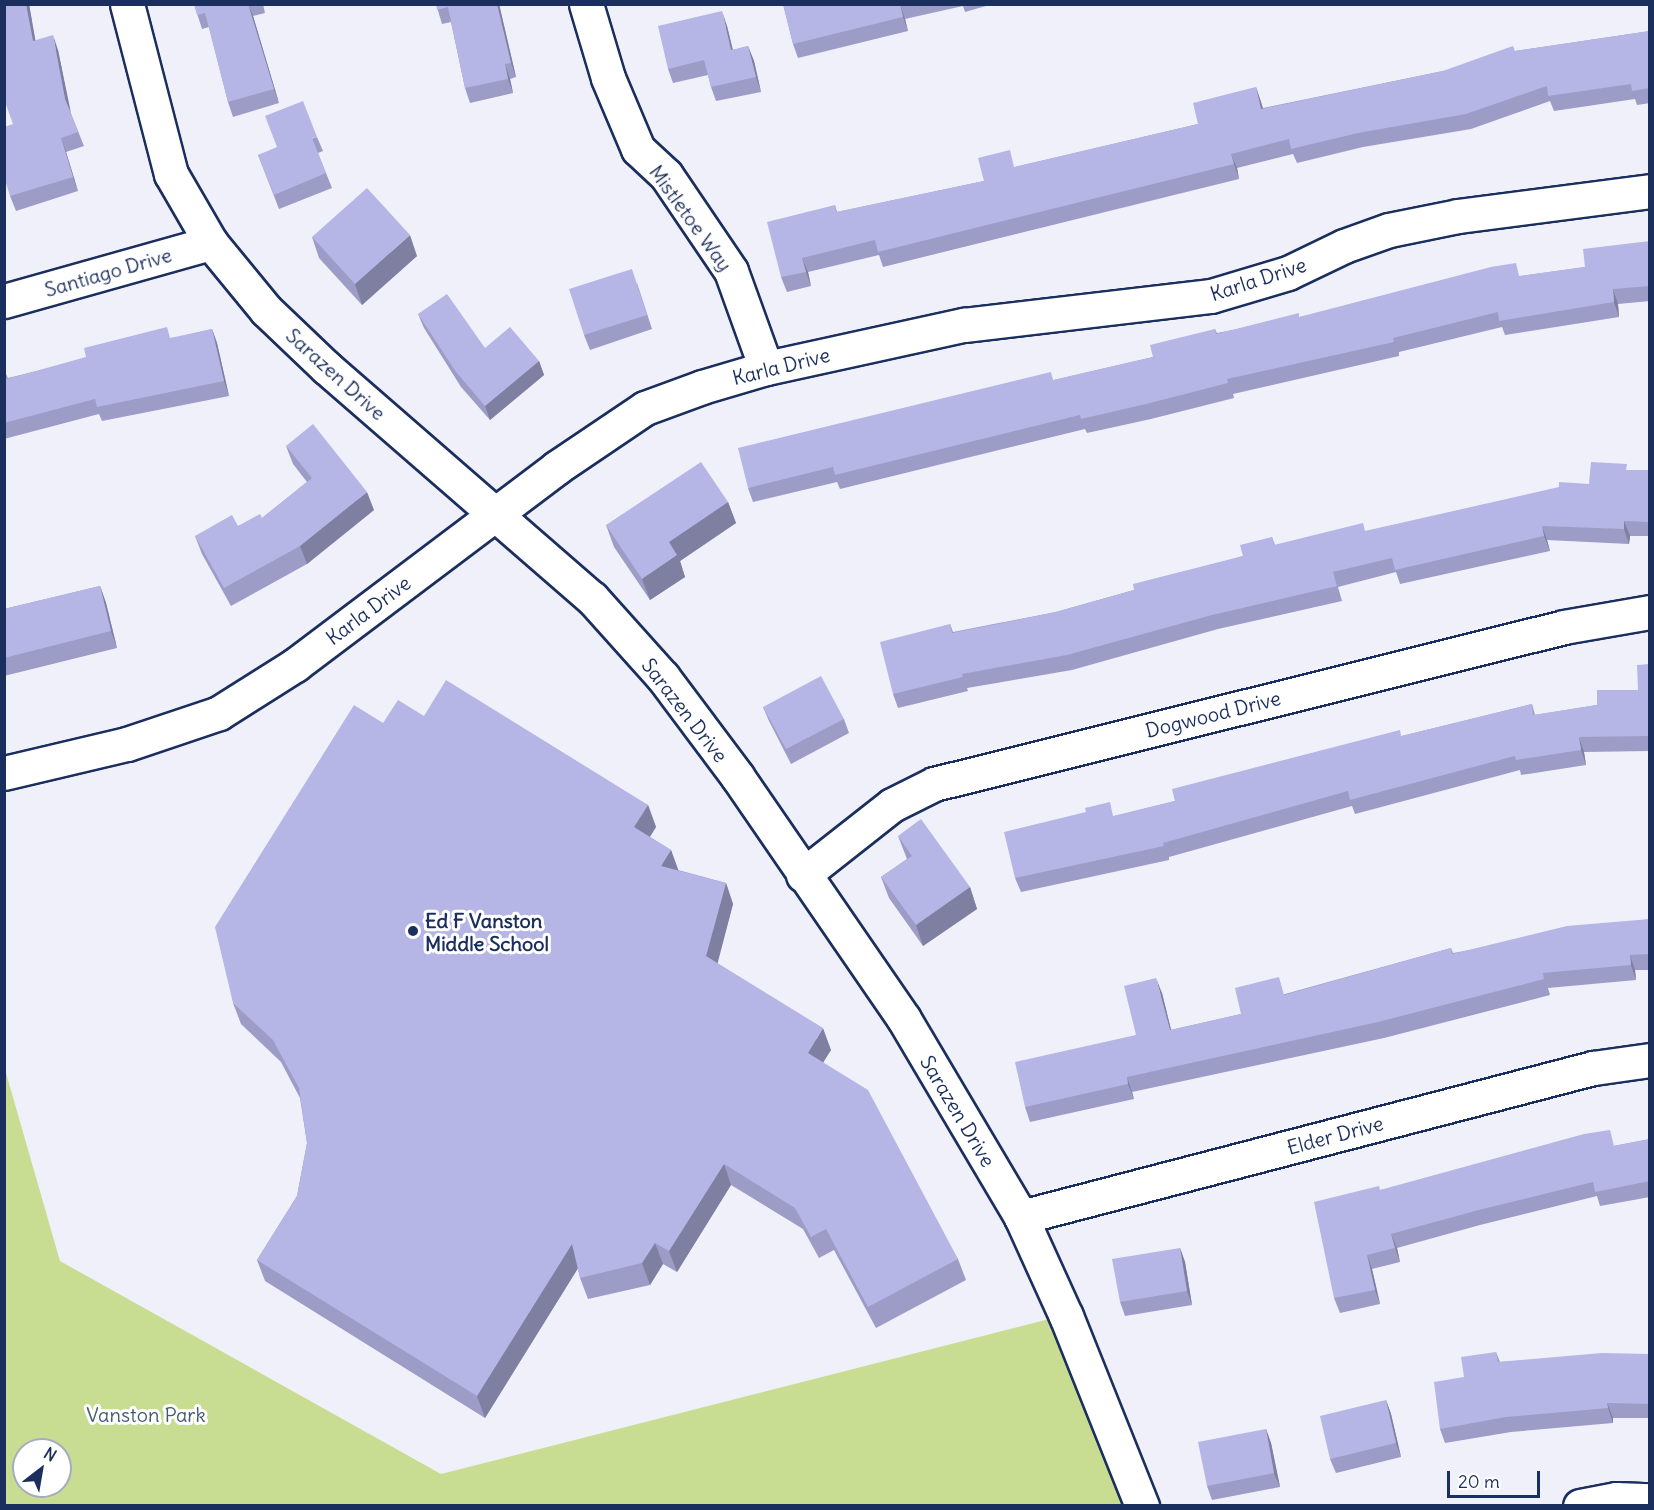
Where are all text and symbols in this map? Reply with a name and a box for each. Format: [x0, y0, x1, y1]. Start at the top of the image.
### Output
street label: Mistletoe Way [644, 160, 738, 276]
street label: Santiago Drive [42, 242, 174, 302]
street label: Karla Drive [1207, 252, 1309, 306]
street label: Sarazen Drive [281, 323, 391, 425]
street label: Karla Drive [730, 342, 832, 390]
street label: Karla Drive [321, 570, 415, 650]
street label: Sarazen Drive [637, 653, 733, 767]
street label: Dogwood Drive [1143, 686, 1283, 742]
place label: Ed F Vanston Middle School [425, 908, 549, 955]
marker: Ed F Vanston Middle School [406, 924, 420, 938]
street label: Sarazen Drive [915, 1051, 1001, 1171]
street label: Elder Drive [1284, 1111, 1386, 1159]
park label: Vanston Park [86, 1402, 206, 1426]
north arrow [12, 1438, 72, 1498]
text: N [40, 1443, 60, 1466]
scale bar [1450, 1459, 1543, 1497]
text: 20 m [1458, 1470, 1500, 1493]

